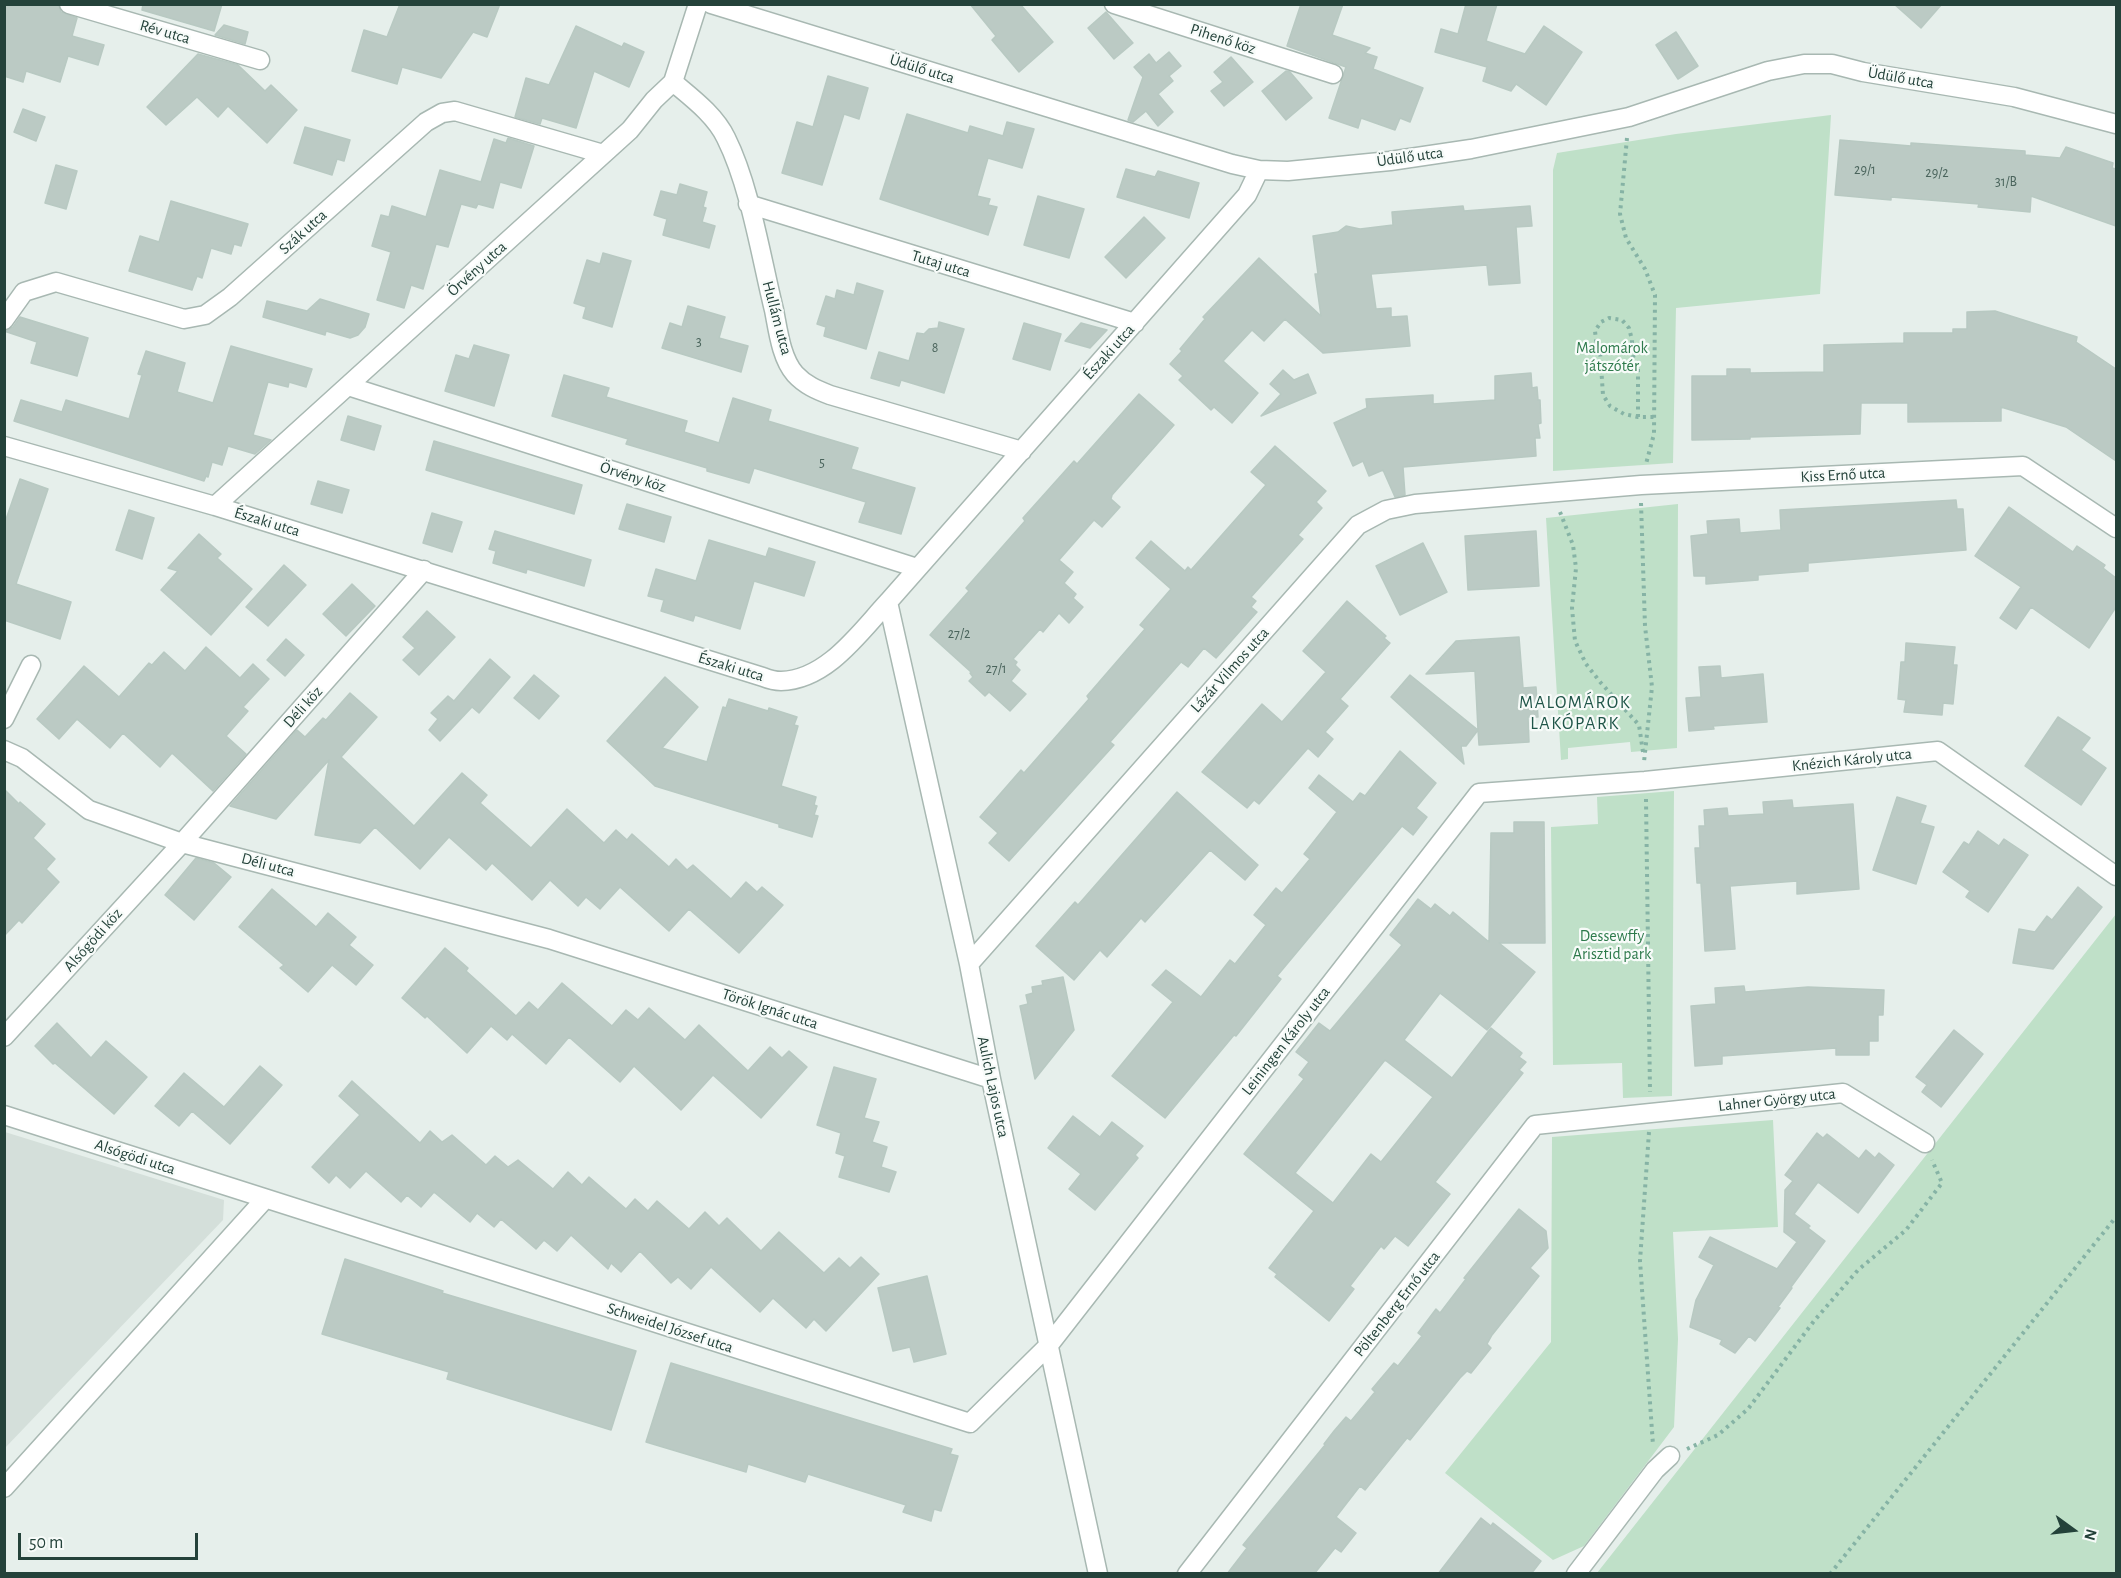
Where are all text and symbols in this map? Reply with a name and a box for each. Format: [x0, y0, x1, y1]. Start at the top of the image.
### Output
street label: Rév utca [138, 16, 192, 48]
street label: Pihenő köz [1188, 19, 1258, 59]
street label: Üdülő utca [887, 50, 957, 88]
street label: Üdülő utca [1866, 63, 1936, 93]
street label: Üdülő utca [1376, 143, 1444, 171]
house number: 29/1 [1854, 162, 1876, 178]
house number: 29/2 [1925, 165, 1949, 181]
house number: 31/B [1995, 174, 2017, 190]
street label: Szák utca [275, 205, 331, 259]
street label: Örvény utca [443, 237, 511, 301]
street label: Tutaj utca [909, 246, 973, 282]
street label: Hullám utca [758, 279, 796, 357]
street label: Északi utca [1079, 320, 1139, 384]
house number: 3 [696, 334, 702, 350]
park label: Malomárok játszótér [1576, 338, 1648, 376]
house number: 8 [932, 340, 938, 356]
house number: 5 [819, 455, 825, 471]
street label: Örvény köz [598, 457, 668, 497]
street label: Kiss Ernő utca [1800, 463, 1886, 487]
street label: Északi utca [232, 503, 302, 541]
street label: Lázár Vilmos utca [1187, 623, 1273, 717]
house number: 27/2 [948, 626, 970, 642]
street label: Északi utca [696, 648, 766, 686]
house number: 27/1 [985, 661, 1007, 677]
street label: Déli köz [279, 682, 327, 732]
district label: MALOMÁROK LAKÓPARK [1519, 692, 1631, 734]
street label: Knézich Károly utca [1791, 744, 1913, 776]
street label: Déli utca [239, 849, 297, 881]
street label: Alsógödi köz [60, 904, 126, 976]
park label: Dessewffy Arisztid park [1573, 926, 1651, 964]
street label: Leiningen Károly utca [1238, 983, 1334, 1099]
street label: Török Ignác utca [719, 984, 821, 1034]
street label: Aulich Lajos utca [973, 1035, 1013, 1139]
street label: Lahner György utca [1717, 1084, 1837, 1116]
street label: Alsógödi utca [92, 1135, 178, 1179]
street label: Pöltenberg Ernő utca [1350, 1247, 1444, 1361]
street label: Schweidel József utca [604, 1299, 736, 1357]
north arrow [2043, 1500, 2103, 1560]
scale bar [21, 1521, 201, 1559]
text: N [2081, 1527, 2100, 1542]
text: 50 m [29, 1534, 63, 1552]

